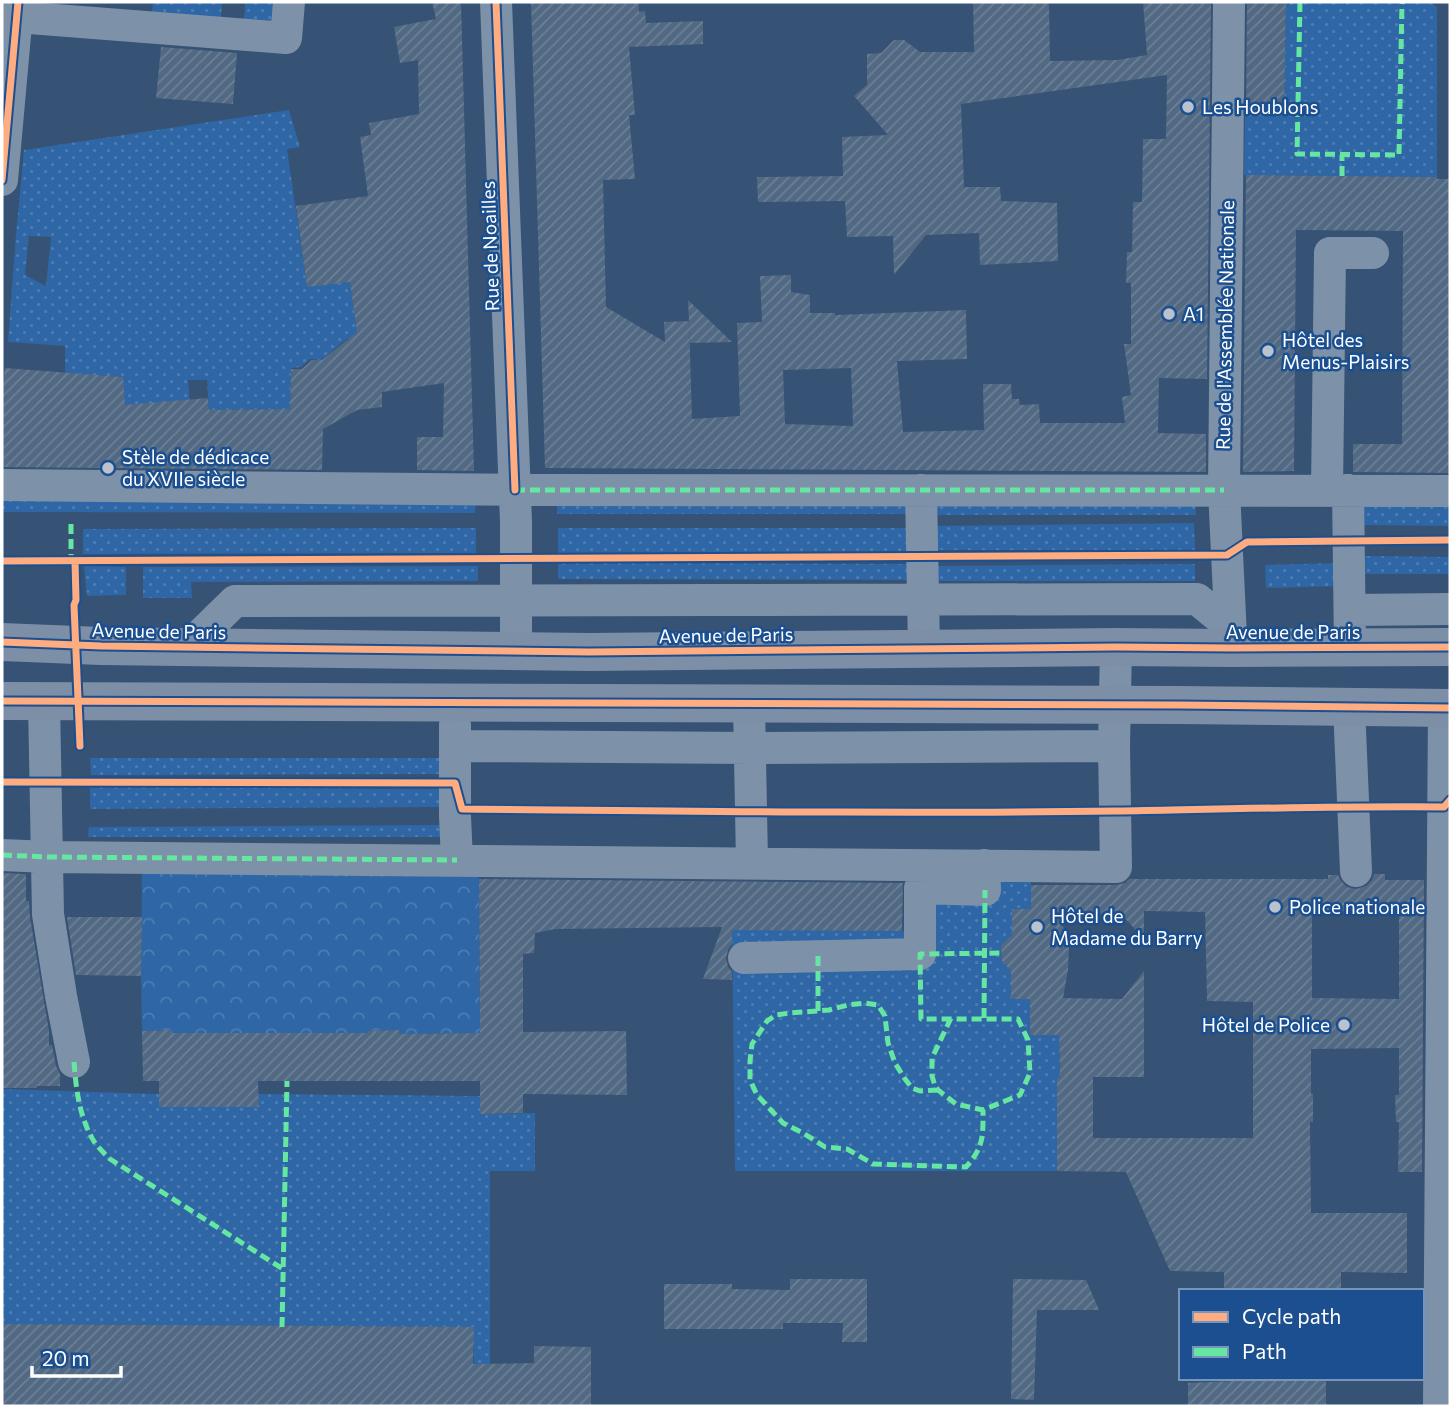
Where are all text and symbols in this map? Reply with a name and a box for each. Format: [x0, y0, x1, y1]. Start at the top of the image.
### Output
place label: Les Houblons [1202, 95, 1318, 118]
marker: Les Houblons [1180, 99, 1196, 115]
street label: Rue de Noailles [476, 180, 503, 312]
street label: Rue de l'Assemblée Nationale [1211, 200, 1238, 450]
place label: A1 [1183, 302, 1204, 325]
marker: A1 [1161, 306, 1177, 322]
place label: Hôtel des Menus-Plaisirs [1282, 328, 1409, 373]
marker: Hôtel des Menus-Plaisirs [1260, 343, 1276, 359]
place label: Stèle de dédicace du XVIIe siècle [122, 445, 269, 490]
marker: Stèle de dédicace du XVIIe siècle [100, 460, 116, 476]
street label: Avenue de Paris [92, 618, 226, 643]
street label: Avenue de Paris [1226, 620, 1360, 643]
street label: Avenue de Paris [659, 622, 793, 647]
place label: Police nationale [1289, 895, 1425, 918]
marker: Police nationale [1267, 899, 1283, 915]
place label: Hôtel de Madame du Barry [1051, 904, 1203, 949]
marker: Hôtel de Madame du Barry [1029, 919, 1045, 935]
place label: Hôtel de Police [1202, 1013, 1330, 1036]
marker: Hôtel de Police [1336, 1017, 1352, 1033]
legend [1179, 1289, 1424, 1380]
text: Cycle path [1242, 1303, 1341, 1328]
scale bar [32, 1334, 121, 1378]
text: Path [1242, 1338, 1287, 1363]
text: 20 m [42, 1345, 90, 1370]

